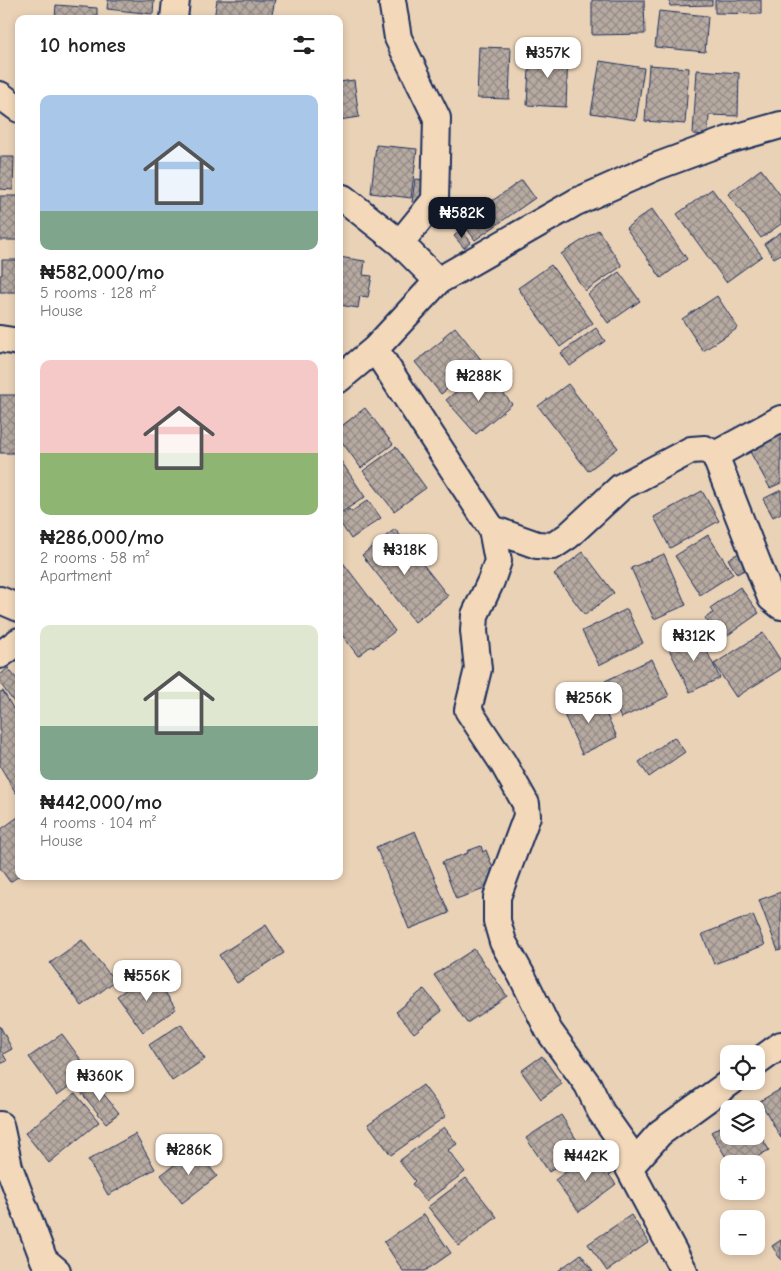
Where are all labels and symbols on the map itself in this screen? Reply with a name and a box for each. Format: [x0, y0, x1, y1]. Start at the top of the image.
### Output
pin: ₦357K [513, 36, 583, 79]
pin: ₦582K [427, 196, 497, 239]
pin: ₦288K [444, 360, 514, 402]
pin: ₦318K [370, 534, 440, 576]
pin: ₦312K [659, 620, 729, 662]
pin: ₦256K [554, 682, 624, 724]
pin: ₦556K [112, 960, 182, 1002]
pin: ₦360K [65, 1060, 135, 1102]
pin: ₦286K [154, 1134, 224, 1176]
pin: ₦442K [551, 1140, 621, 1182]

